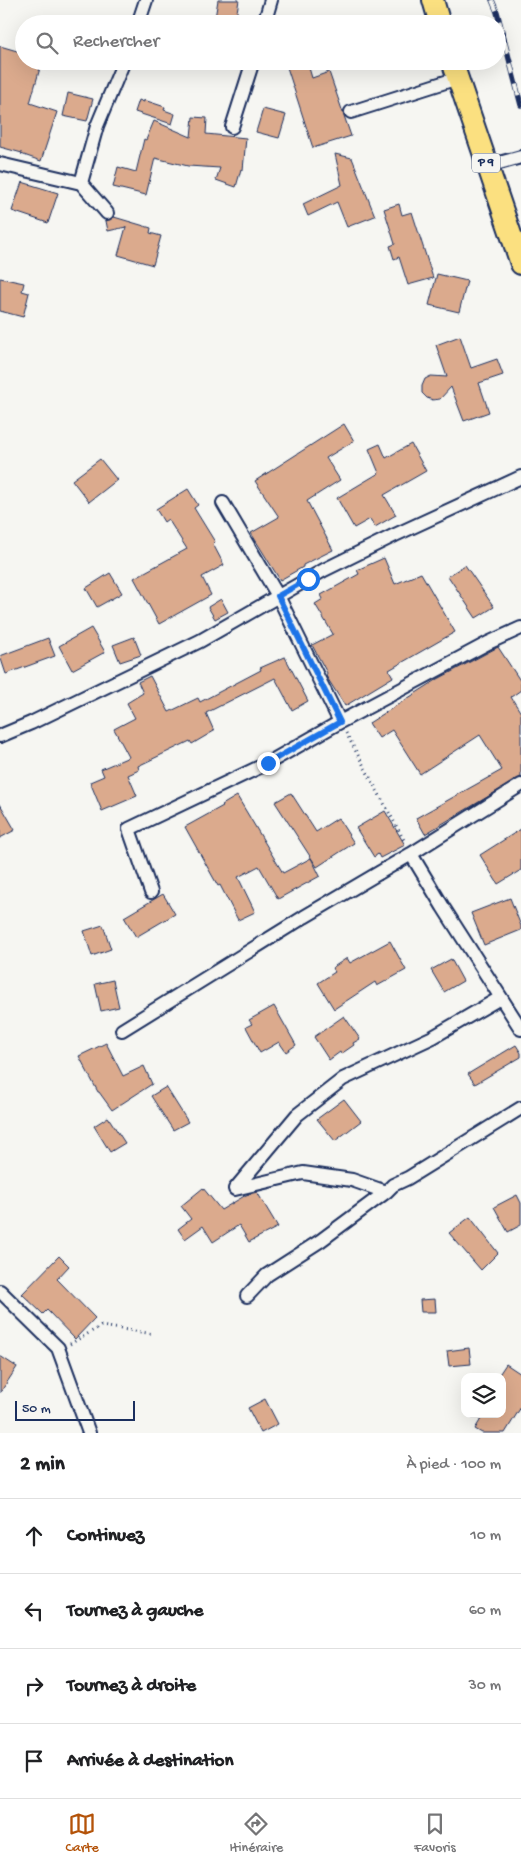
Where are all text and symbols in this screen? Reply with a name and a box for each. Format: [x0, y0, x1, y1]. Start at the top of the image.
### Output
search box [15, 15, 506, 70]
icon: search [33, 29, 61, 57]
text: Rechercher [73, 31, 159, 54]
road number: P 9 [472, 154, 500, 172]
route start [297, 568, 320, 591]
route end [257, 752, 280, 775]
map controls [461, 1373, 506, 1418]
button: layers [461, 1373, 506, 1418]
scale bar [15, 1398, 135, 1421]
text: 50 m [22, 1401, 51, 1418]
text: 2 min [20, 1453, 65, 1478]
text: À pied · 100 m [406, 1456, 501, 1475]
icon: ahead [20, 1522, 48, 1550]
text: Continuez [67, 1525, 144, 1548]
text: 10 m [470, 1527, 501, 1546]
icon: left [20, 1597, 48, 1625]
text: Tournez à gauche [67, 1600, 203, 1623]
text: 60 m [469, 1602, 501, 1621]
icon: right [20, 1672, 48, 1700]
text: Tournez à droite [67, 1675, 196, 1698]
text: 30 m [468, 1677, 501, 1696]
icon: arrive [20, 1747, 48, 1775]
text: Arrivée à destination [67, 1750, 233, 1773]
tab: Carte [65, 1810, 99, 1857]
tab: Itinéraire [229, 1810, 283, 1857]
tab: Favoris [414, 1810, 456, 1857]

